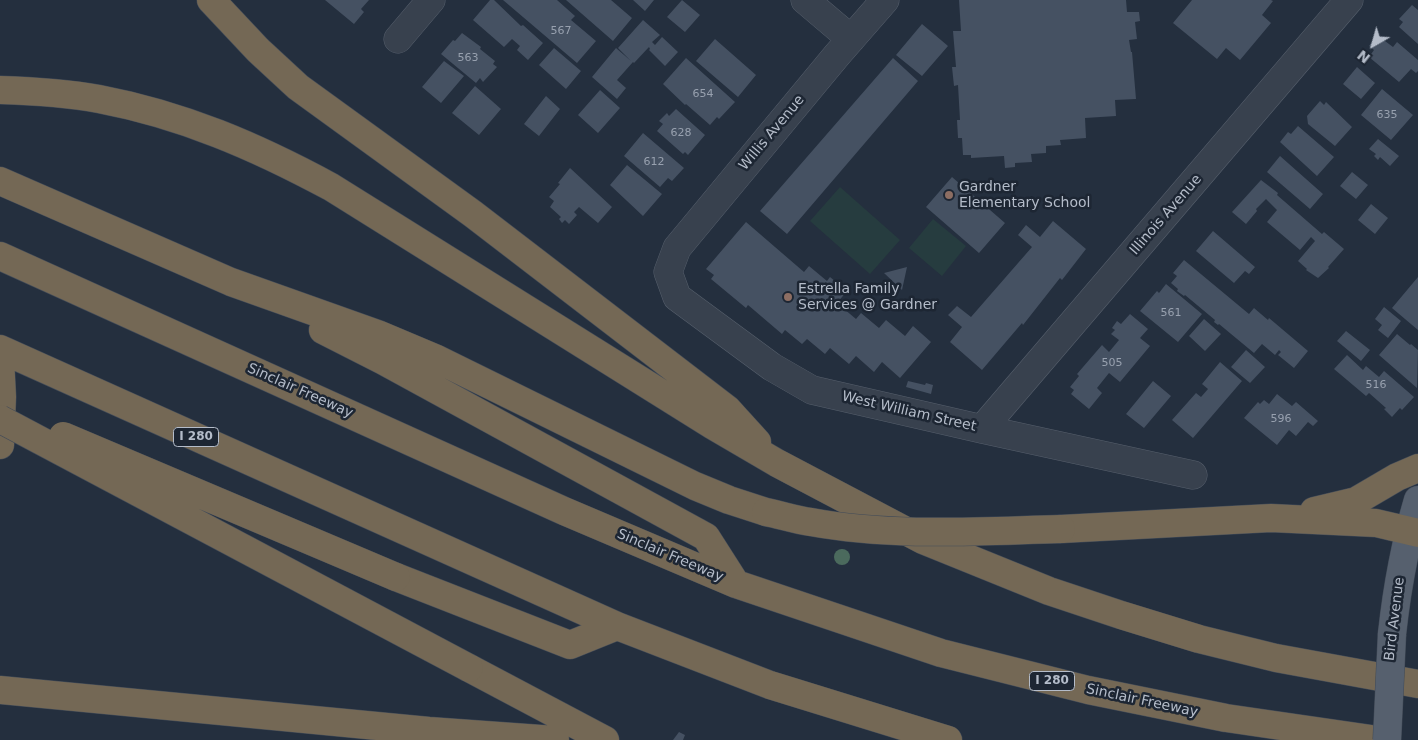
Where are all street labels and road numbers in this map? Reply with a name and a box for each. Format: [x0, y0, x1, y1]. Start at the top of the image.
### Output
street label: Willis Avenue [736, 92, 808, 174]
street label: Illinois Avenue [1127, 171, 1205, 259]
street label: Sinclair Freeway [245, 360, 355, 422]
street label: West William Street [840, 388, 978, 436]
road number: I 280 [174, 428, 218, 447]
street label: Sinclair Freeway [614, 526, 726, 586]
street label: Bird Avenue [1382, 576, 1408, 662]
road number: I 280 [1030, 671, 1074, 690]
street label: Sinclair Freeway [1085, 681, 1199, 721]

